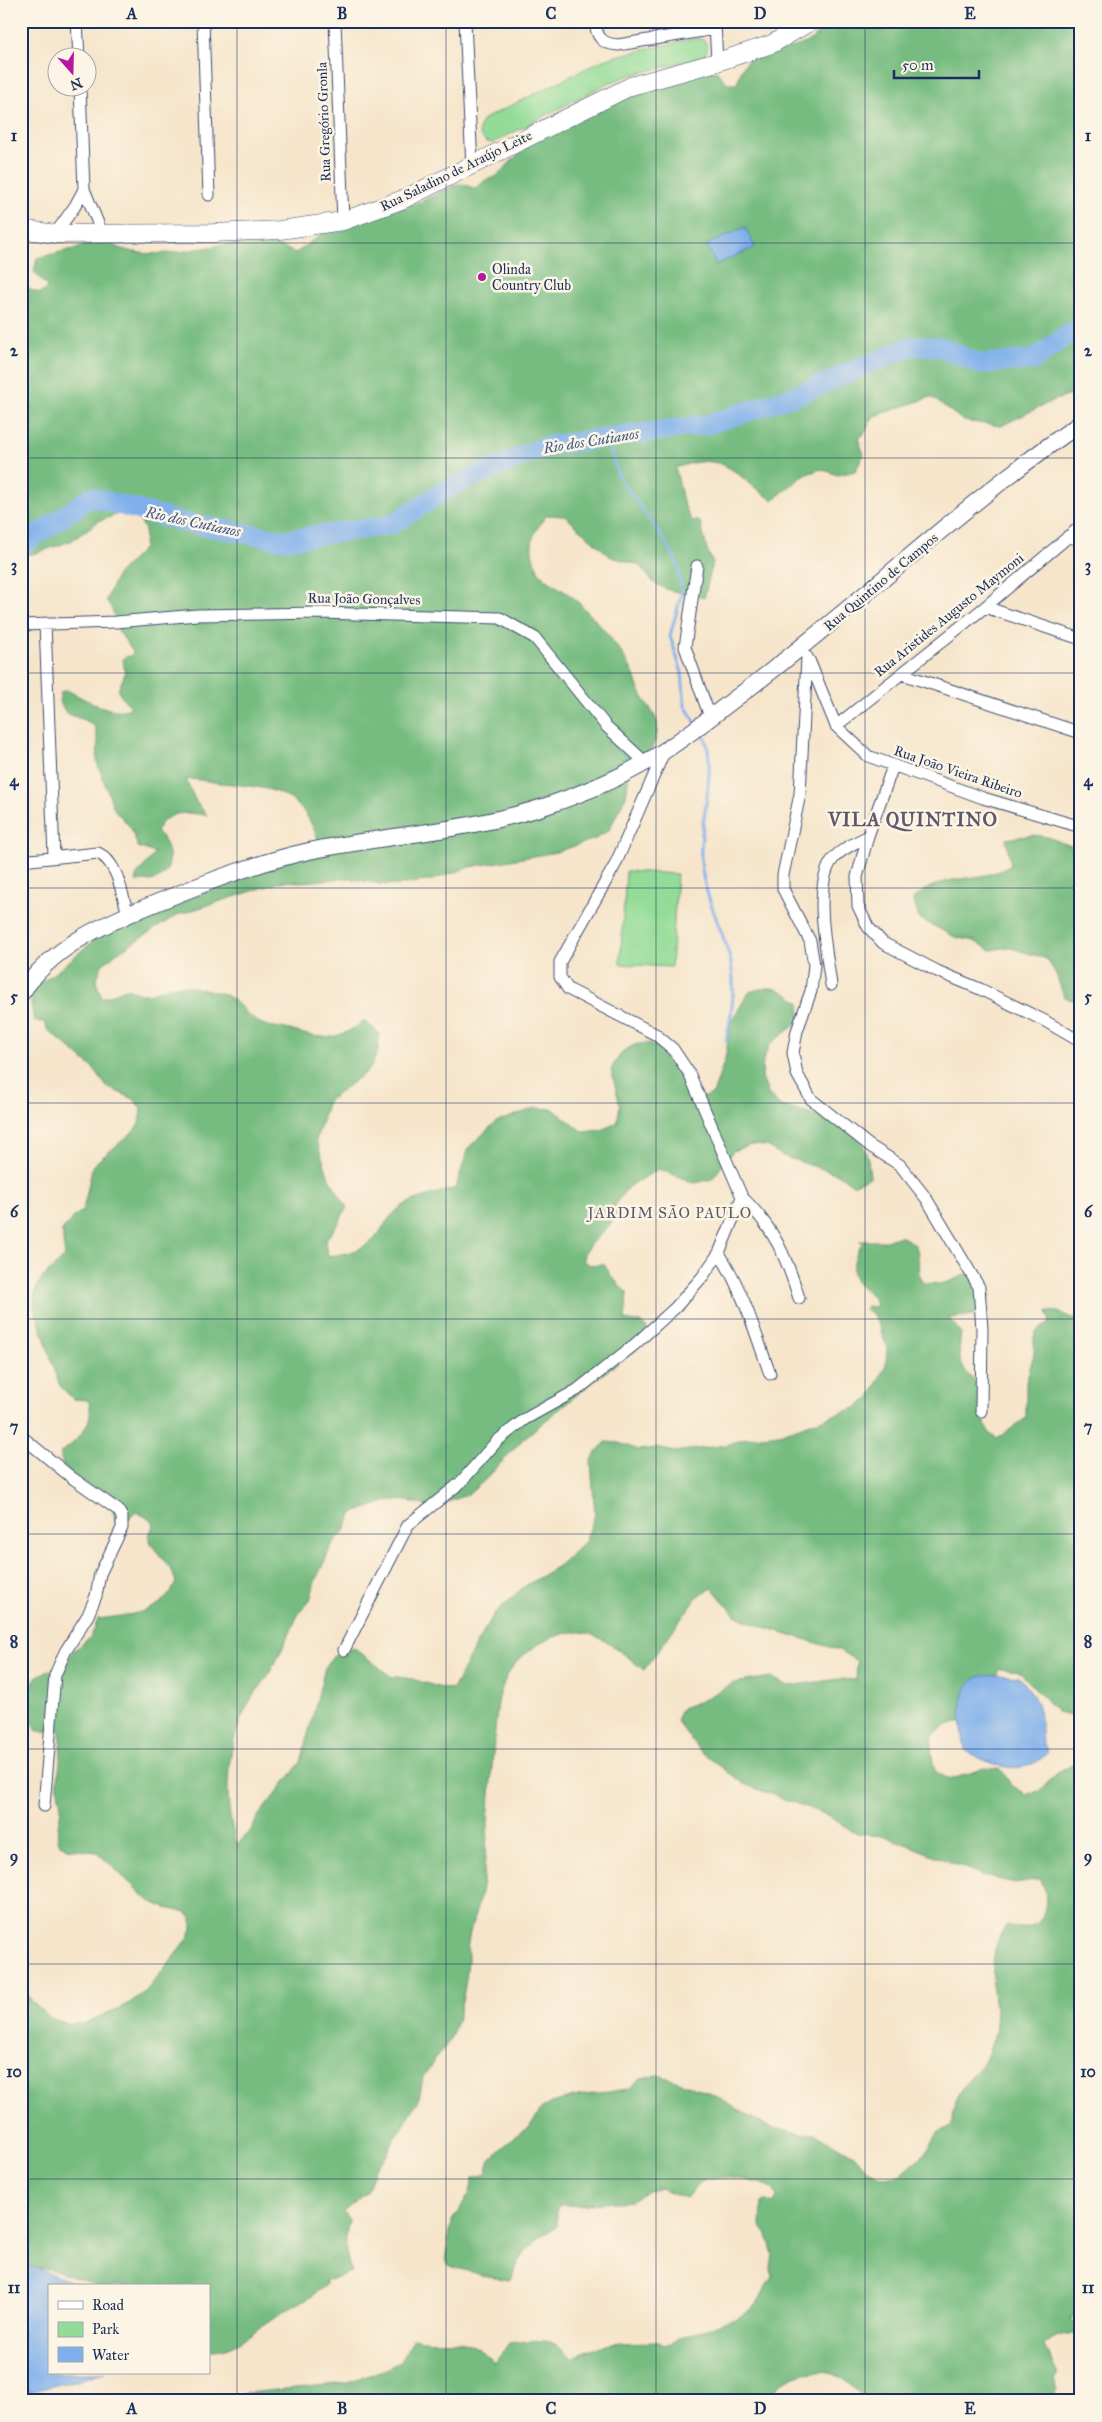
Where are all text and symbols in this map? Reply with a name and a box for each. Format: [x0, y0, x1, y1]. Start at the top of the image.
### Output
text: A [126, 4, 138, 23]
text: B [337, 4, 347, 23]
text: C [546, 4, 557, 23]
text: D [754, 4, 767, 23]
text: E [964, 4, 976, 23]
north arrow [48, 48, 98, 98]
scale bar [894, 48, 980, 80]
text: 50 m [902, 56, 934, 74]
street label: Rua Gregório Gronla [313, 62, 335, 182]
text: N [68, 74, 85, 94]
text: 1 [11, 126, 18, 145]
text: 1 [1085, 126, 1092, 145]
street label: Rua Saladino de Araújo Leite [377, 127, 535, 215]
place label: Olinda Country Club [492, 261, 571, 294]
marker: Olinda Country Club [476, 271, 488, 283]
text: 2 [10, 341, 19, 360]
text: 2 [1084, 341, 1093, 360]
water label: Rio dos Cutianos [541, 424, 641, 458]
water label: Rio dos Cutianos [143, 503, 243, 541]
street label: Rua Quintino de Campos [820, 529, 942, 635]
street label: Rua Aristides Augusto Maymoni [871, 549, 1027, 681]
text: 3 [11, 556, 17, 576]
text: 3 [1085, 556, 1091, 576]
street label: Rua João Gonçalves [308, 590, 420, 609]
street label: Rua João Vieira Ribeiro [891, 742, 1024, 803]
text: 4 [10, 771, 20, 791]
text: 4 [1084, 771, 1094, 791]
district label: VILA QUINTINO [827, 808, 998, 832]
text: 5 [10, 987, 18, 1006]
text: 5 [1084, 987, 1092, 1006]
text: 6 [10, 1202, 19, 1221]
text: 6 [1084, 1202, 1093, 1221]
district label: JARDIM SÃO PAULO [586, 1204, 752, 1223]
text: 7 [10, 1417, 19, 1436]
text: 7 [1084, 1417, 1093, 1436]
text: 8 [10, 1632, 18, 1651]
text: 8 [1084, 1632, 1092, 1651]
text: 9 [10, 1847, 18, 1867]
text: 9 [1084, 1847, 1092, 1867]
text: 10 [6, 2062, 22, 2081]
text: 10 [1080, 2062, 1096, 2081]
text: 11 [8, 2278, 21, 2297]
text: 11 [1082, 2278, 1095, 2297]
legend [48, 2284, 210, 2374]
text: Road [92, 2296, 124, 2314]
text: Park [92, 2320, 119, 2338]
text: Water [92, 2346, 129, 2364]
text: A [126, 2399, 138, 2418]
text: B [337, 2399, 347, 2418]
text: C [546, 2399, 557, 2418]
text: D [754, 2399, 767, 2418]
text: E [964, 2399, 976, 2418]

